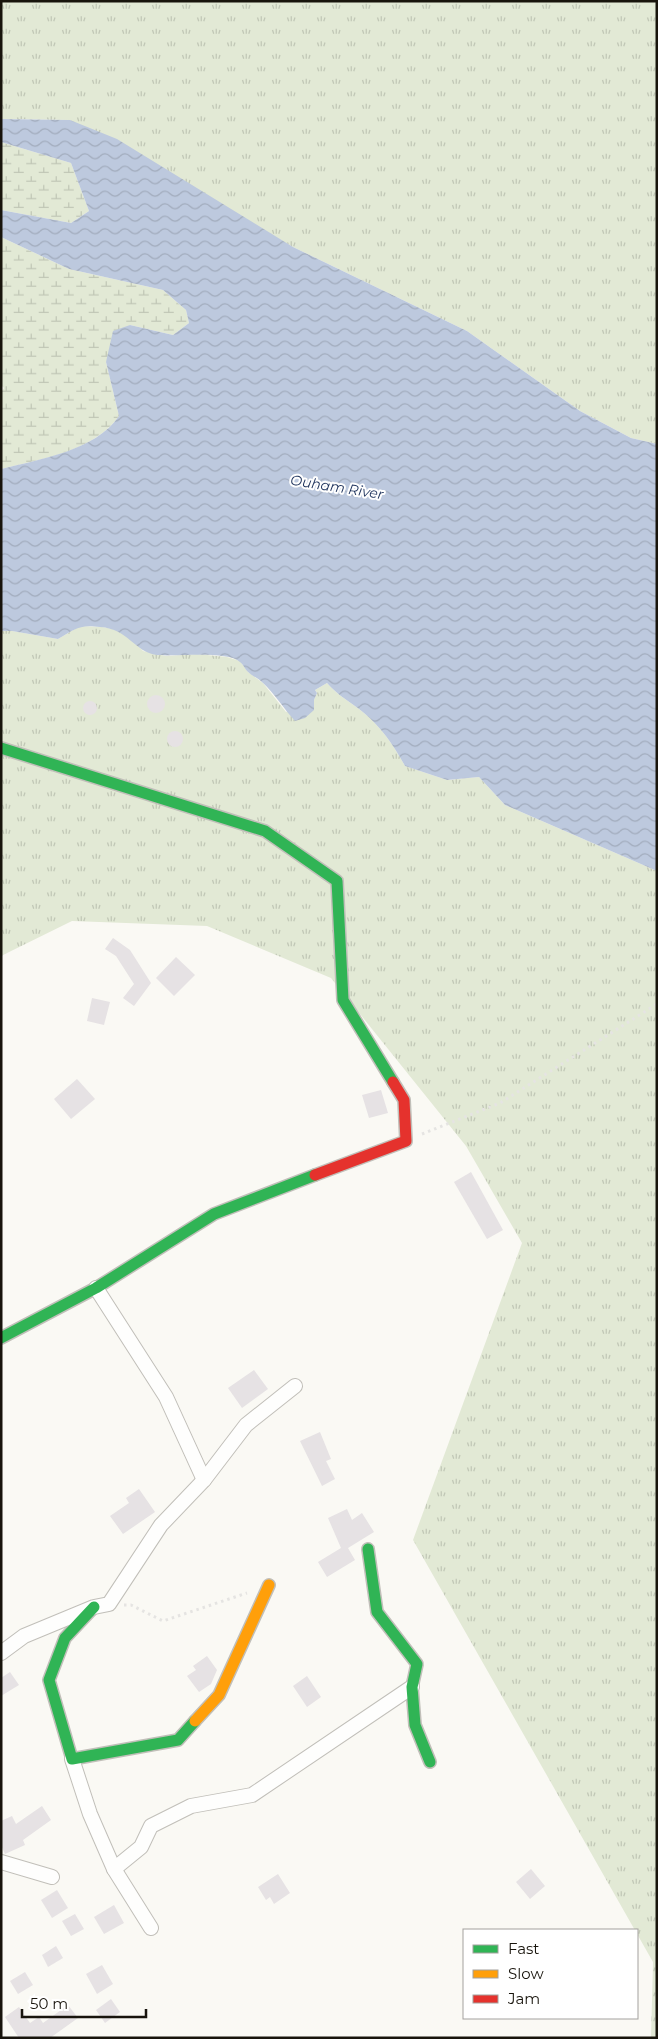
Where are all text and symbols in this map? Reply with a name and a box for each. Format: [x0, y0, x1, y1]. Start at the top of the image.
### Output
water label: Ouham River [289, 471, 385, 503]
legend [463, 1929, 638, 2019]
text: Fast [508, 1939, 539, 1958]
text: Slow [508, 1964, 544, 1983]
scale bar [22, 1986, 146, 2018]
text: Jam [507, 1989, 540, 2008]
text: 50 m [30, 1994, 68, 2013]

